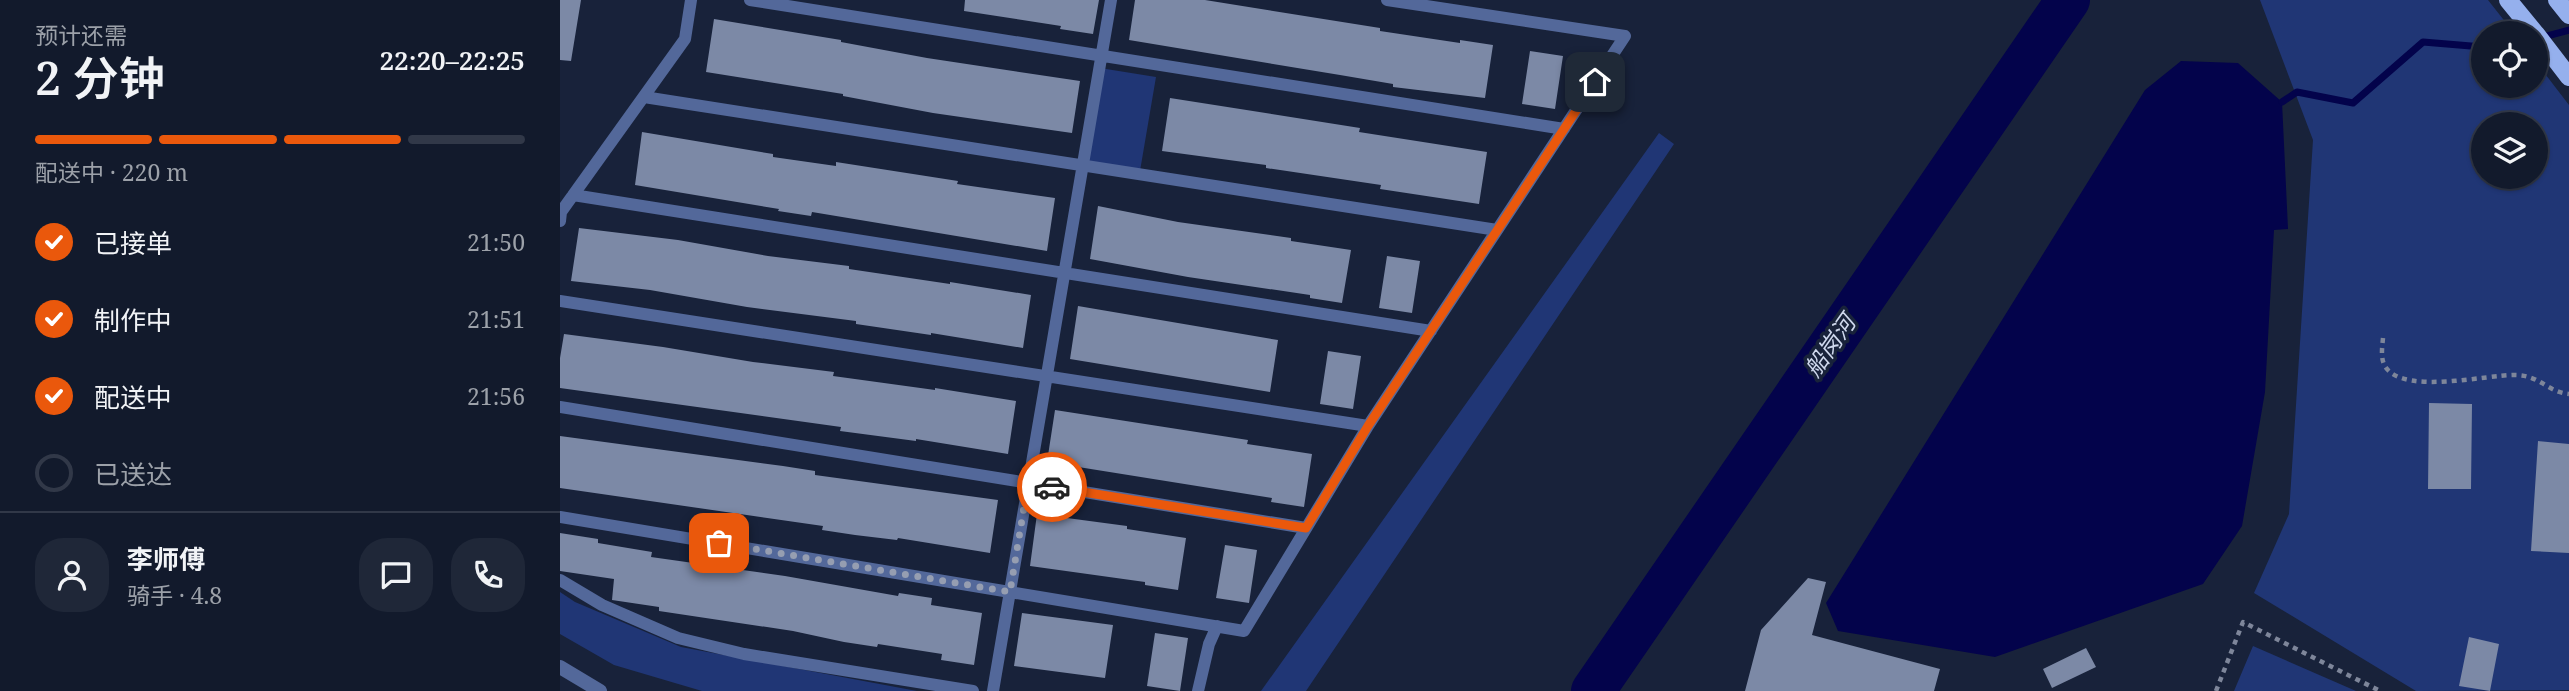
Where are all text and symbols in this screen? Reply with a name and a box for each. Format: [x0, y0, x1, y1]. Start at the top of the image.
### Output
text: 预计还需 [35, 19, 127, 51]
map controls [2471, 21, 2548, 189]
button: locate [2471, 21, 2548, 98]
text: 22:20–22:25 [379, 42, 525, 78]
text: 2 分钟 [35, 46, 165, 108]
pin [1565, 52, 1625, 112]
icon: home [1576, 63, 1614, 101]
button: layers [2471, 112, 2548, 189]
text: 配送中 · 220 m [35, 156, 188, 188]
icon: check [35, 223, 73, 261]
text: 已接单 [94, 225, 172, 261]
text: 21:50 [467, 226, 525, 258]
icon: check [35, 300, 73, 338]
text: 制作中 [94, 302, 172, 338]
text: 21:51 [467, 303, 525, 335]
water label: 船岗河 [1796, 305, 1864, 383]
icon: check [35, 377, 73, 415]
text: 配送中 [94, 379, 172, 415]
text: 21:56 [467, 380, 525, 412]
courier [1017, 452, 1087, 522]
text: 已送达 [94, 456, 172, 492]
icon: car [1033, 468, 1071, 506]
pin [689, 513, 749, 573]
icon: bag [700, 524, 738, 562]
button: person [35, 538, 109, 612]
button: chat [359, 538, 433, 612]
button: phone [451, 538, 525, 612]
text: 李师傅 [127, 541, 205, 577]
text: 骑手 · 4.8 [127, 579, 222, 611]

